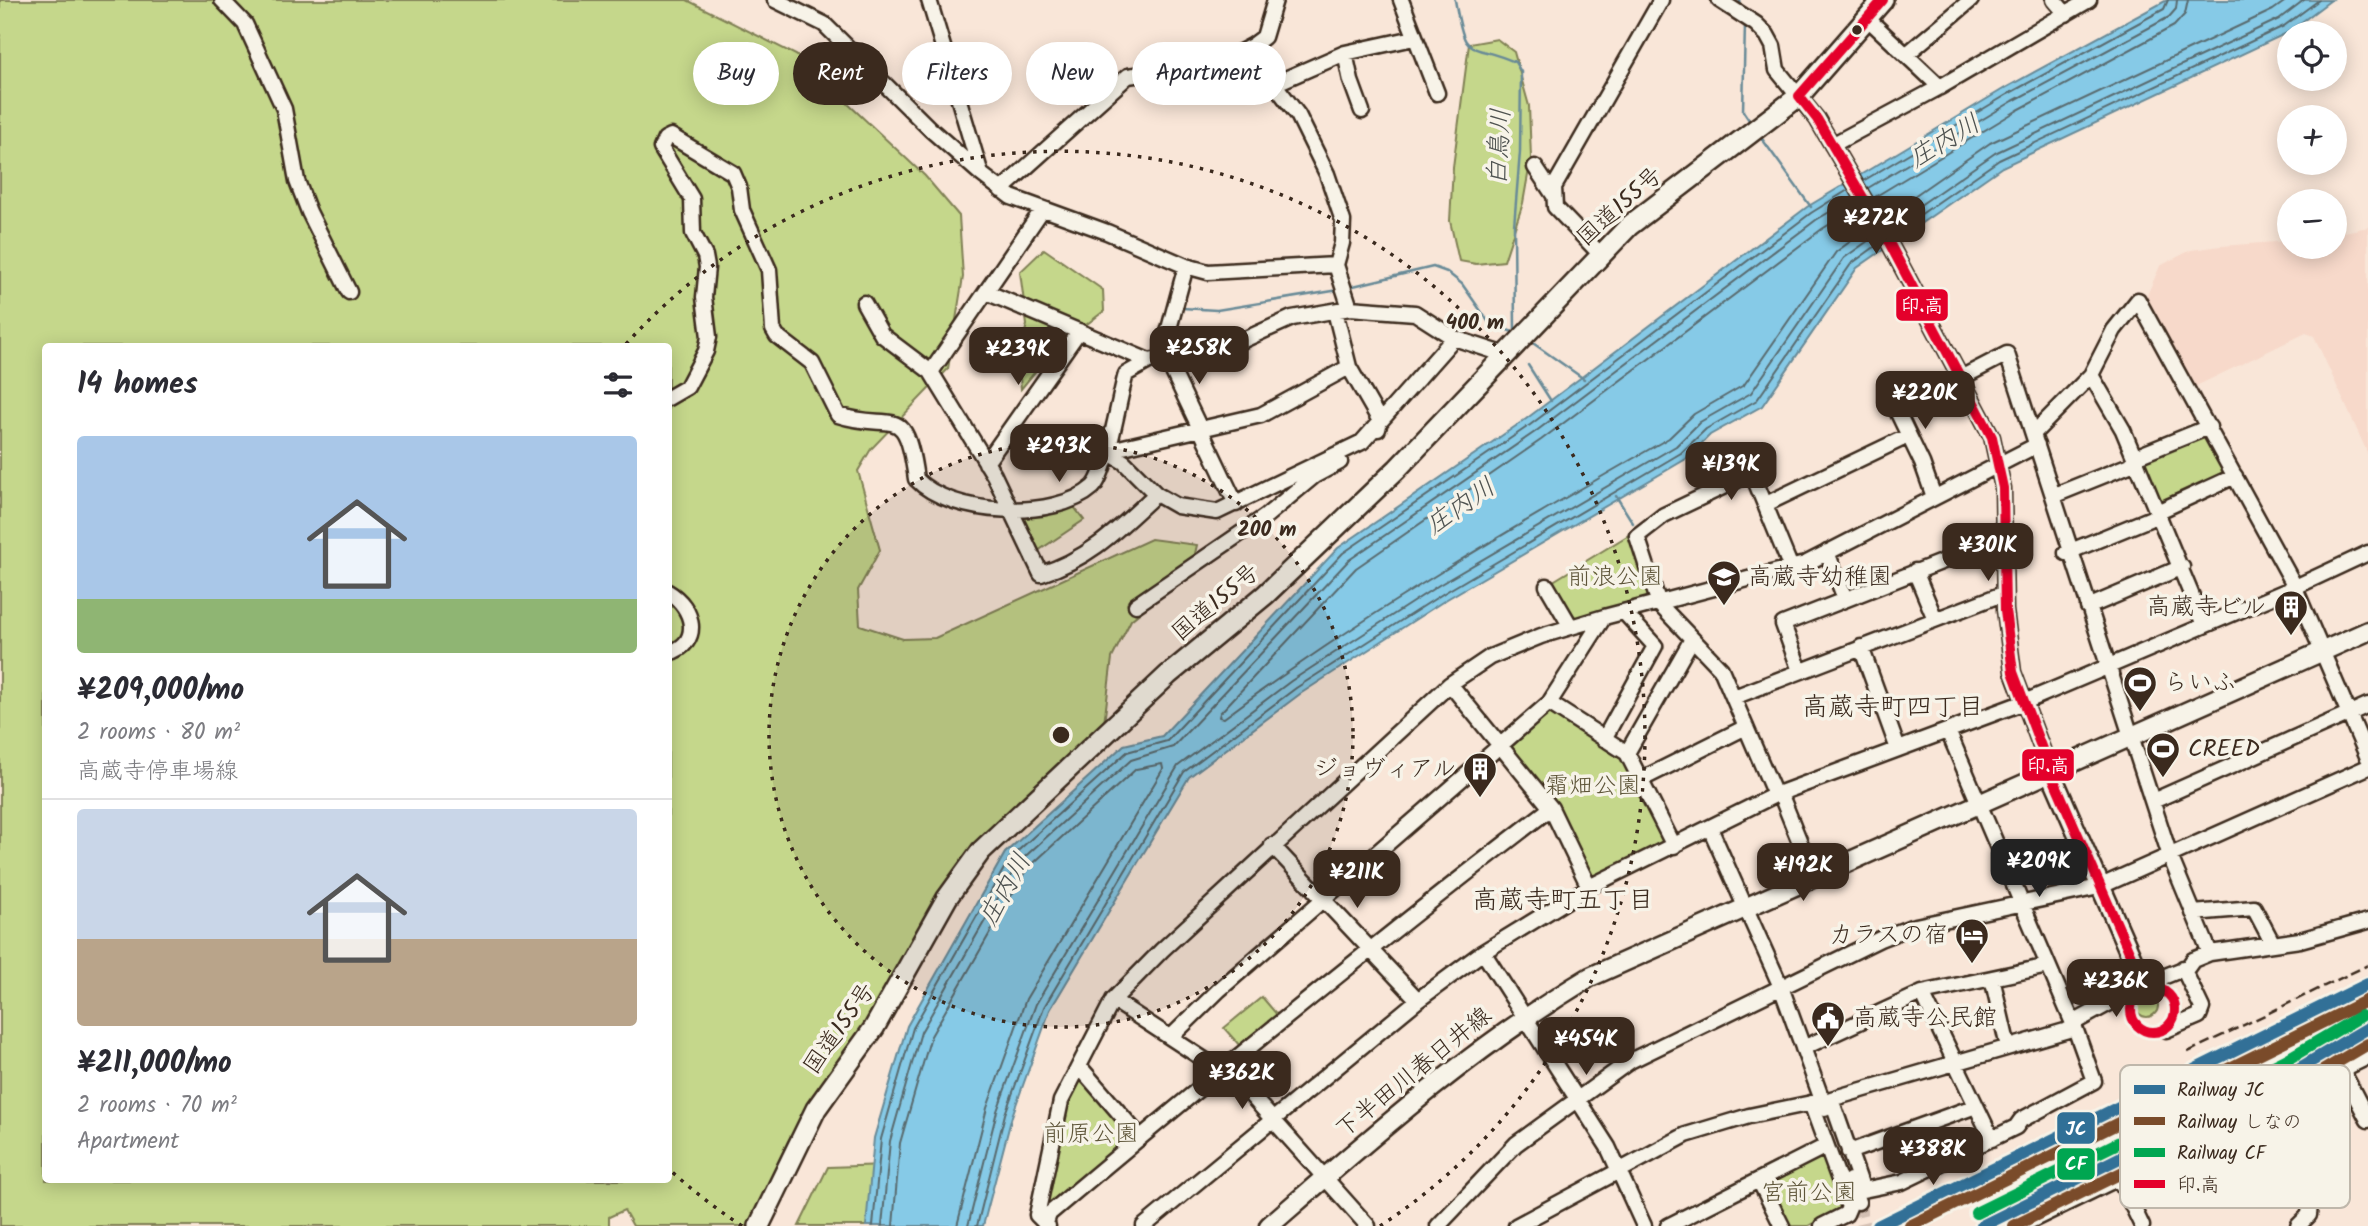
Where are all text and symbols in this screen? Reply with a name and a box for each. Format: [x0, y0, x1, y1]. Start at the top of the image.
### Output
map controls [2277, 21, 2347, 259]
button: locate [2277, 21, 2347, 91]
unlabelled marker [1850, 23, 1864, 37]
chip: Buy [693, 42, 779, 105]
chip: Rent [793, 42, 888, 105]
chip: Filters [902, 42, 1012, 105]
chip: New [1026, 42, 1118, 105]
chip: Apartment [1132, 42, 1286, 105]
water label: 庄内川 [1901, 104, 1989, 180]
button: + [2277, 105, 2347, 175]
water label: 白鳥川 [1477, 107, 1523, 187]
street label: 国道155号 [1568, 157, 1672, 257]
button: − [2277, 189, 2347, 259]
pin: ¥272K [1827, 196, 1925, 256]
text: ¥272K [1843, 201, 1909, 237]
line badge: 印.高 [1895, 288, 1949, 322]
text: 印.高 [1901, 292, 1943, 322]
text: 400 m [1446, 307, 1504, 340]
pin: ¥258K [1150, 326, 1248, 386]
pin: ¥239K [969, 328, 1067, 387]
text: ¥258K [1166, 331, 1232, 367]
text: ¥239K [985, 332, 1051, 368]
text: 14 homes [77, 361, 198, 409]
icon: filters [599, 366, 637, 404]
pin: ¥220K [1876, 372, 1974, 431]
text: ¥220K [1892, 376, 1958, 412]
pin: ¥293K [1010, 424, 1108, 484]
text: ¥293K [1026, 429, 1092, 465]
pin: ¥139K [1682, 442, 1780, 502]
text: ¥139K [1701, 447, 1761, 483]
water label: 庄内川 [1417, 467, 1505, 547]
icon: home [294, 481, 420, 607]
text: 200 m [1237, 514, 1297, 547]
pin: ¥301K [1939, 524, 2037, 583]
text: ¥301K [1958, 528, 2018, 564]
street label: 国道155号 [1163, 554, 1269, 652]
park label: 前浪公園 [1567, 558, 1663, 597]
school or university icon: 高蔵寺幼稚園 [1705, 558, 1743, 607]
place label: 高蔵寺幼稚園 [1748, 558, 1892, 597]
place label: 高蔵寺ビル [2146, 588, 2266, 627]
building icon: 高蔵寺ビル [2272, 588, 2310, 637]
sports icon: らいふ [2121, 664, 2159, 713]
place label: らいふ [2164, 664, 2236, 703]
text: ¥209,000/mo [77, 667, 244, 715]
district label: 高蔵寺町四丁目 [1802, 687, 1984, 729]
text: 2 rooms · 80 m² [77, 715, 240, 751]
centre of rings [1049, 723, 1073, 747]
sports icon: CREED [2144, 730, 2182, 779]
place label: CREED [2188, 730, 2260, 769]
line badge: 印.高 [2021, 748, 2075, 782]
place label: ジョヴィアル [1313, 750, 1456, 789]
building icon: ジョヴィアル [1461, 750, 1499, 799]
text: 印.高 [2027, 752, 2069, 782]
text: 高蔵寺停車場線 [77, 754, 238, 790]
park label: 霜畑公園 [1545, 767, 1641, 806]
pin: ¥209K [1990, 839, 2088, 899]
pin: ¥192K [1754, 844, 1852, 903]
text: ¥209K [2007, 844, 2071, 880]
water label: 庄内川 [969, 846, 1043, 934]
text: ¥192K [1773, 848, 1833, 884]
pin: ¥211K [1308, 850, 1406, 910]
icon: home [294, 855, 420, 981]
text: ¥211K [1329, 855, 1385, 891]
district label: 高蔵寺町五丁目 [1472, 880, 1654, 922]
place label: カラスの宿 [1829, 916, 1948, 955]
hotel icon: カラスの宿 [1953, 916, 1991, 965]
pin: ¥236K [2067, 960, 2165, 1019]
text: ¥236K [2083, 964, 2149, 1000]
street label: 国道155号 [794, 975, 886, 1083]
street label: 下半田川春日井線 [1327, 997, 1501, 1149]
public building icon: 高蔵寺公民館 [1809, 999, 1847, 1048]
place label: 高蔵寺公民館 [1853, 999, 1997, 1038]
pin: ¥454K [1537, 1018, 1635, 1077]
text: ¥454K [1554, 1022, 1618, 1058]
text: ¥211,000/mo [77, 1040, 232, 1088]
pin: ¥362K [1193, 1052, 1291, 1111]
text: ¥362K [1209, 1056, 1275, 1092]
legend [2120, 1065, 2350, 1208]
text: Railway JC [2177, 1076, 2265, 1106]
text: 2 rooms · 70 m² [77, 1088, 237, 1124]
text: Railway しなの [2177, 1108, 2301, 1138]
line badge: JC [2056, 1111, 2096, 1145]
park label: 前原公園 [1043, 1115, 1139, 1154]
text: JC [2066, 1115, 2086, 1145]
text: Apartment [77, 1124, 179, 1160]
pin: ¥388K [1884, 1128, 1982, 1187]
text: ¥388K [1899, 1132, 1967, 1168]
text: Railway CF [2177, 1139, 2268, 1169]
line badge: CF [2056, 1147, 2096, 1181]
text: CF [2065, 1150, 2089, 1180]
text: 印.高 [2177, 1171, 2220, 1201]
park label: 宮前公園 [1761, 1174, 1857, 1213]

